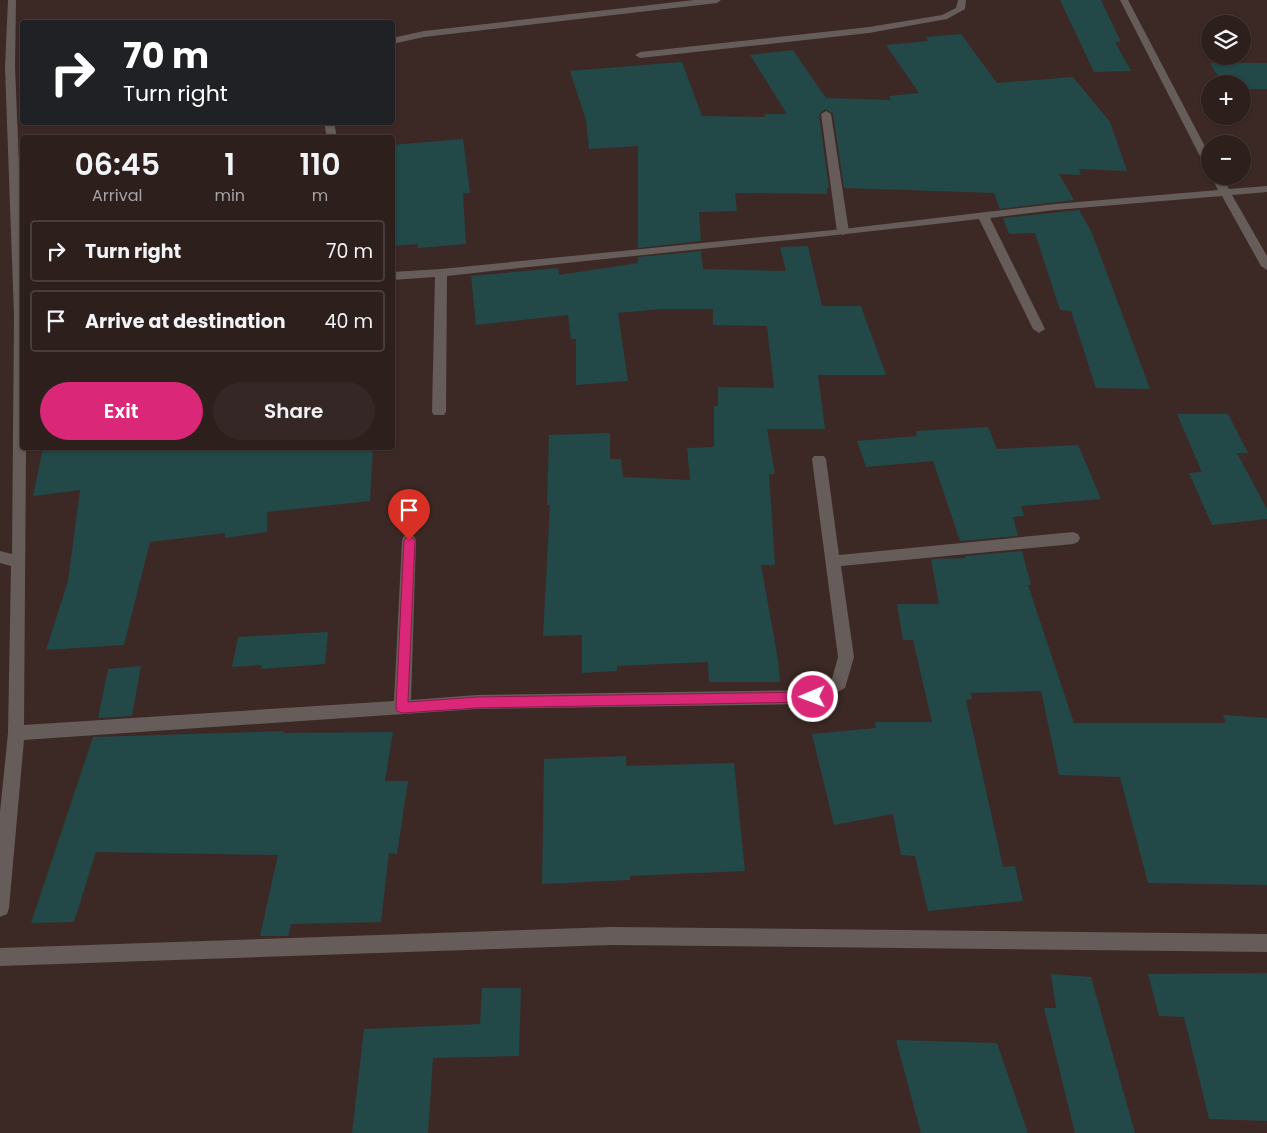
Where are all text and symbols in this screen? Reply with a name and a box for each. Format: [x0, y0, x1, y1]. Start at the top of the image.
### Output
map controls [1201, 15, 1251, 185]
button: layers [1201, 15, 1251, 65]
text: 70 m [123, 31, 209, 80]
icon: right [40, 40, 105, 105]
button: + [1201, 75, 1251, 125]
text: Turn right [123, 78, 228, 109]
button: − [1201, 135, 1251, 185]
text: 06:45 [74, 143, 160, 186]
text: 1 [224, 143, 235, 186]
text: 110 [299, 143, 341, 186]
text: Arrival [92, 184, 142, 207]
text: min [214, 184, 245, 207]
text: m [312, 184, 328, 207]
icon: right [42, 237, 70, 265]
text: Turn right [85, 238, 181, 265]
text: 70 m [326, 238, 373, 265]
icon: arrive [42, 307, 70, 335]
text: Arrive at destination [85, 308, 286, 335]
text: 40 m [324, 308, 373, 335]
button: Exit [40, 382, 203, 440]
button: Share [213, 382, 375, 440]
pin [388, 489, 430, 540]
icon: arrive [395, 496, 423, 524]
position arrow [786, 670, 838, 722]

